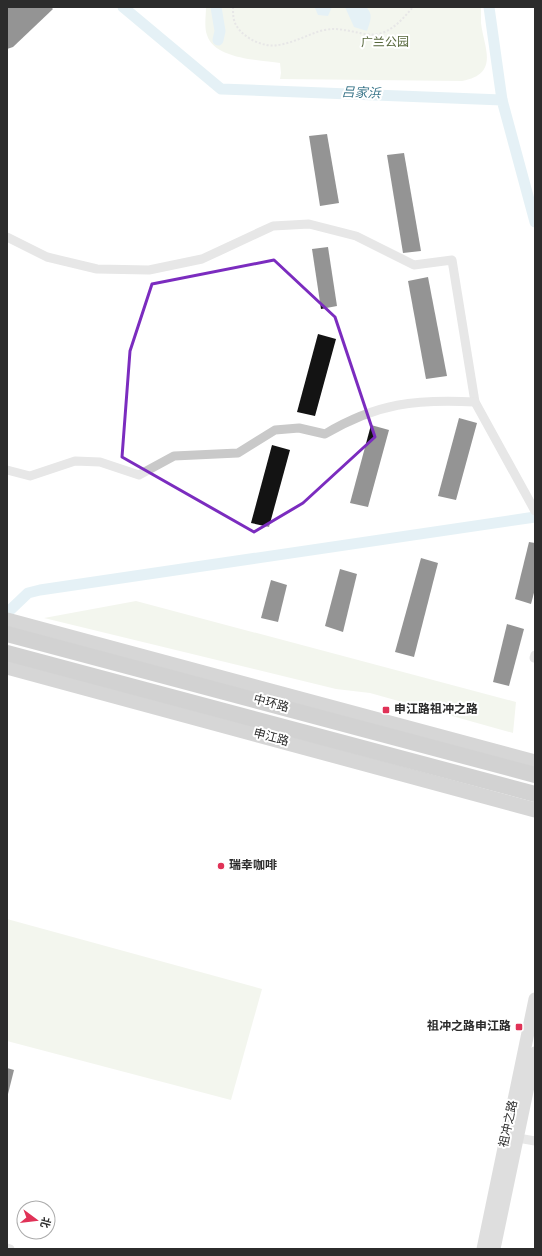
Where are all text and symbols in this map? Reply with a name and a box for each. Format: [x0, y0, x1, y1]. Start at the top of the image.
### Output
park label: 广兰公园 [361, 35, 409, 51]
water label: 吕家浜 [341, 85, 382, 103]
street label: 中环路 [252, 692, 290, 716]
place label: 申江路祖冲之路 [394, 702, 478, 718]
marker: 申江路祖冲之路 [381, 705, 391, 715]
street label: 申江路 [252, 726, 290, 750]
place label: 瑞幸咖啡 [229, 858, 277, 874]
marker: 瑞幸咖啡 [216, 861, 226, 871]
place label: 祖冲之路申江路 [427, 1019, 511, 1035]
marker: 祖冲之路申江路 [514, 1022, 524, 1032]
street label: 祖冲之路 [496, 1099, 522, 1149]
north arrow [16, 1200, 56, 1240]
text: 北 [37, 1215, 53, 1229]

